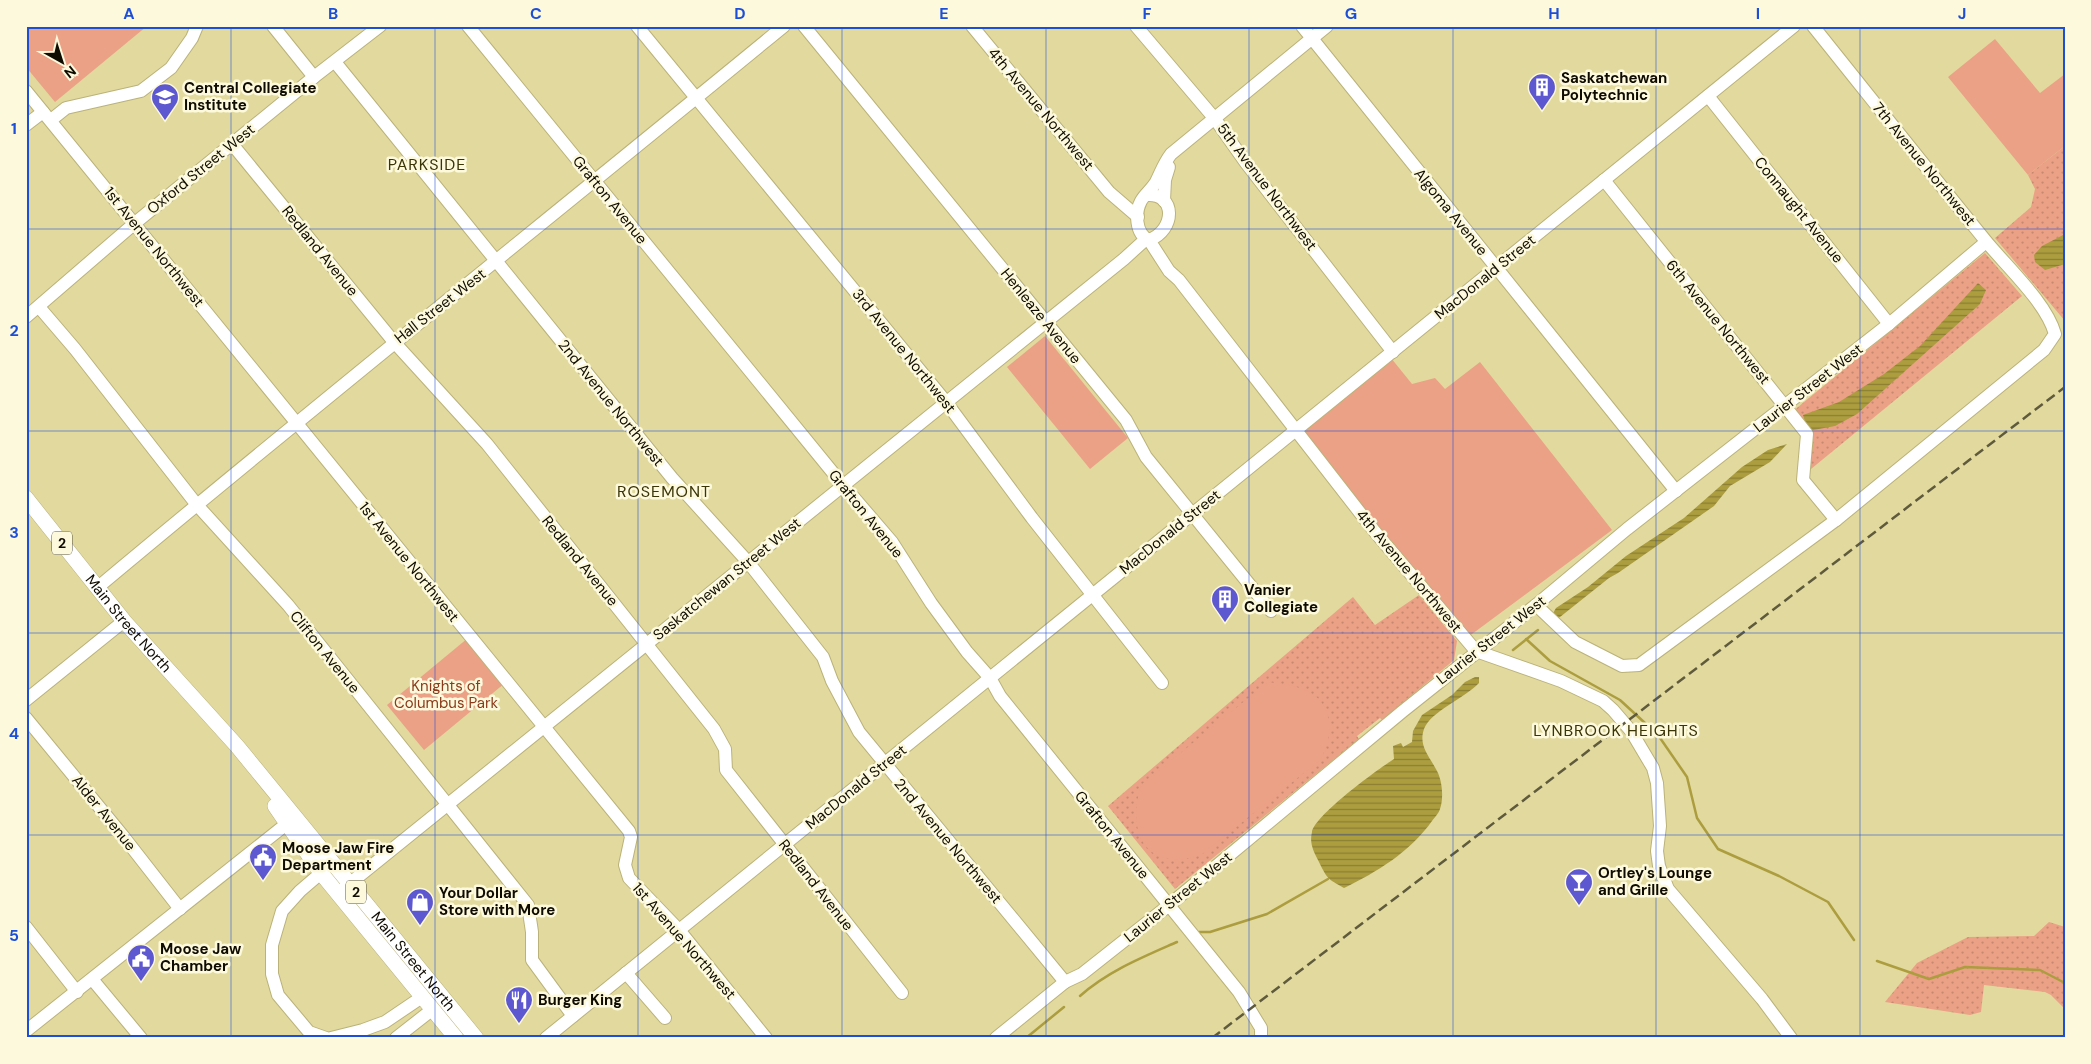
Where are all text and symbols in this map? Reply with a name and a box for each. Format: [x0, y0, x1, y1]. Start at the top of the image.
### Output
text: A [123, 3, 135, 24]
text: B [328, 3, 338, 24]
text: C [530, 3, 542, 24]
text: D [734, 3, 746, 24]
text: E [939, 3, 949, 24]
text: F [1143, 3, 1152, 24]
text: G [1345, 3, 1357, 24]
text: H [1548, 3, 1560, 24]
text: I [1756, 3, 1760, 24]
text: J [1958, 3, 1966, 24]
north arrow [38, 38, 88, 88]
street label: 4th Avenue Northwest [984, 43, 1098, 175]
text: N [61, 62, 80, 82]
place label: Saskatchewan Polytechnic [1561, 68, 1667, 105]
building icon: Saskatchewan Polytechnic [1527, 72, 1557, 111]
place label: Central Collegiate Institute [184, 78, 316, 115]
school or university icon: Central Collegiate Institute [150, 82, 180, 121]
street label: 7th Avenue Northwest [1868, 98, 1980, 230]
text: 1 [11, 118, 17, 139]
street label: Oxford Street West [143, 119, 259, 219]
street label: 5th Avenue Northwest [1212, 119, 1322, 255]
street label: Grafton Avenue [568, 152, 652, 248]
street label: Connaught Avenue [1750, 153, 1848, 267]
district label: PARKSIDE [388, 154, 466, 175]
street label: Algoma Avenue [1410, 164, 1492, 260]
street label: 1st Avenue Northwest [99, 183, 209, 311]
street label: Redland Avenue [277, 202, 363, 300]
street label: MacDonald Street [1430, 230, 1540, 324]
street label: 6th Avenue Northwest [1661, 255, 1775, 389]
street label: Hall Street West [390, 264, 490, 348]
street label: Henleaze Avenue [996, 264, 1086, 368]
street label: 3rd Avenue Northwest [848, 285, 960, 417]
text: 2 [9, 320, 19, 341]
street label: 2nd Avenue Northwest [554, 335, 668, 471]
street label: Laurier Street West [1749, 339, 1867, 437]
street label: Grafton Avenue [824, 466, 908, 562]
district label: ROSEMONT [617, 481, 711, 502]
street label: MacDonald Street [1115, 485, 1225, 579]
street label: 1st Avenue Northwest [354, 498, 464, 626]
street label: 4th Avenue Northwest [1352, 505, 1466, 637]
street label: Redland Avenue [537, 512, 623, 610]
street label: Saskatchewan Street West [649, 513, 805, 645]
text: 3 [9, 522, 19, 543]
road number: 2 [52, 532, 72, 554]
street label: Main Street North [81, 570, 176, 677]
place label: Vanier Collegiate [1244, 580, 1318, 617]
building icon: Vanier Collegiate [1210, 584, 1240, 623]
street label: Laurier Street West [1432, 591, 1550, 689]
street label: Clifton Avenue [285, 606, 365, 698]
park label: Knights of Columbus Park [394, 676, 498, 713]
district label: LYNBROOK HEIGHTS [1533, 720, 1699, 741]
text: 4 [9, 723, 19, 744]
street label: MacDonald Street [801, 740, 911, 834]
street label: Alder Avenue [67, 771, 141, 855]
street label: 2nd Avenue Northwest [890, 774, 1006, 908]
street label: Grafton Avenue [1070, 787, 1154, 883]
street label: Redland Avenue [774, 835, 858, 935]
place label: Moose Jaw Fire Department [282, 838, 394, 875]
public building icon: Moose Jaw Fire Department [248, 842, 278, 881]
street label: Laurier Street West [1120, 847, 1236, 947]
place label: Ortley's Lounge and Grille [1598, 863, 1712, 900]
bar icon: Ortley's Lounge and Grille [1564, 867, 1594, 906]
street label: 1st Avenue Northwest [628, 878, 740, 1004]
road number: 2 [346, 880, 366, 904]
place label: Your Dollar Store with More [439, 883, 555, 920]
shop icon: Your Dollar Store with More [405, 887, 435, 926]
street label: Main Street North [367, 907, 460, 1015]
text: 5 [9, 925, 19, 946]
place label: Moose Jaw Chamber [160, 939, 242, 976]
public building icon: Moose Jaw Chamber [126, 943, 156, 982]
restaurant icon: Burger King [504, 985, 534, 1024]
place label: Burger King [538, 990, 622, 1010]

